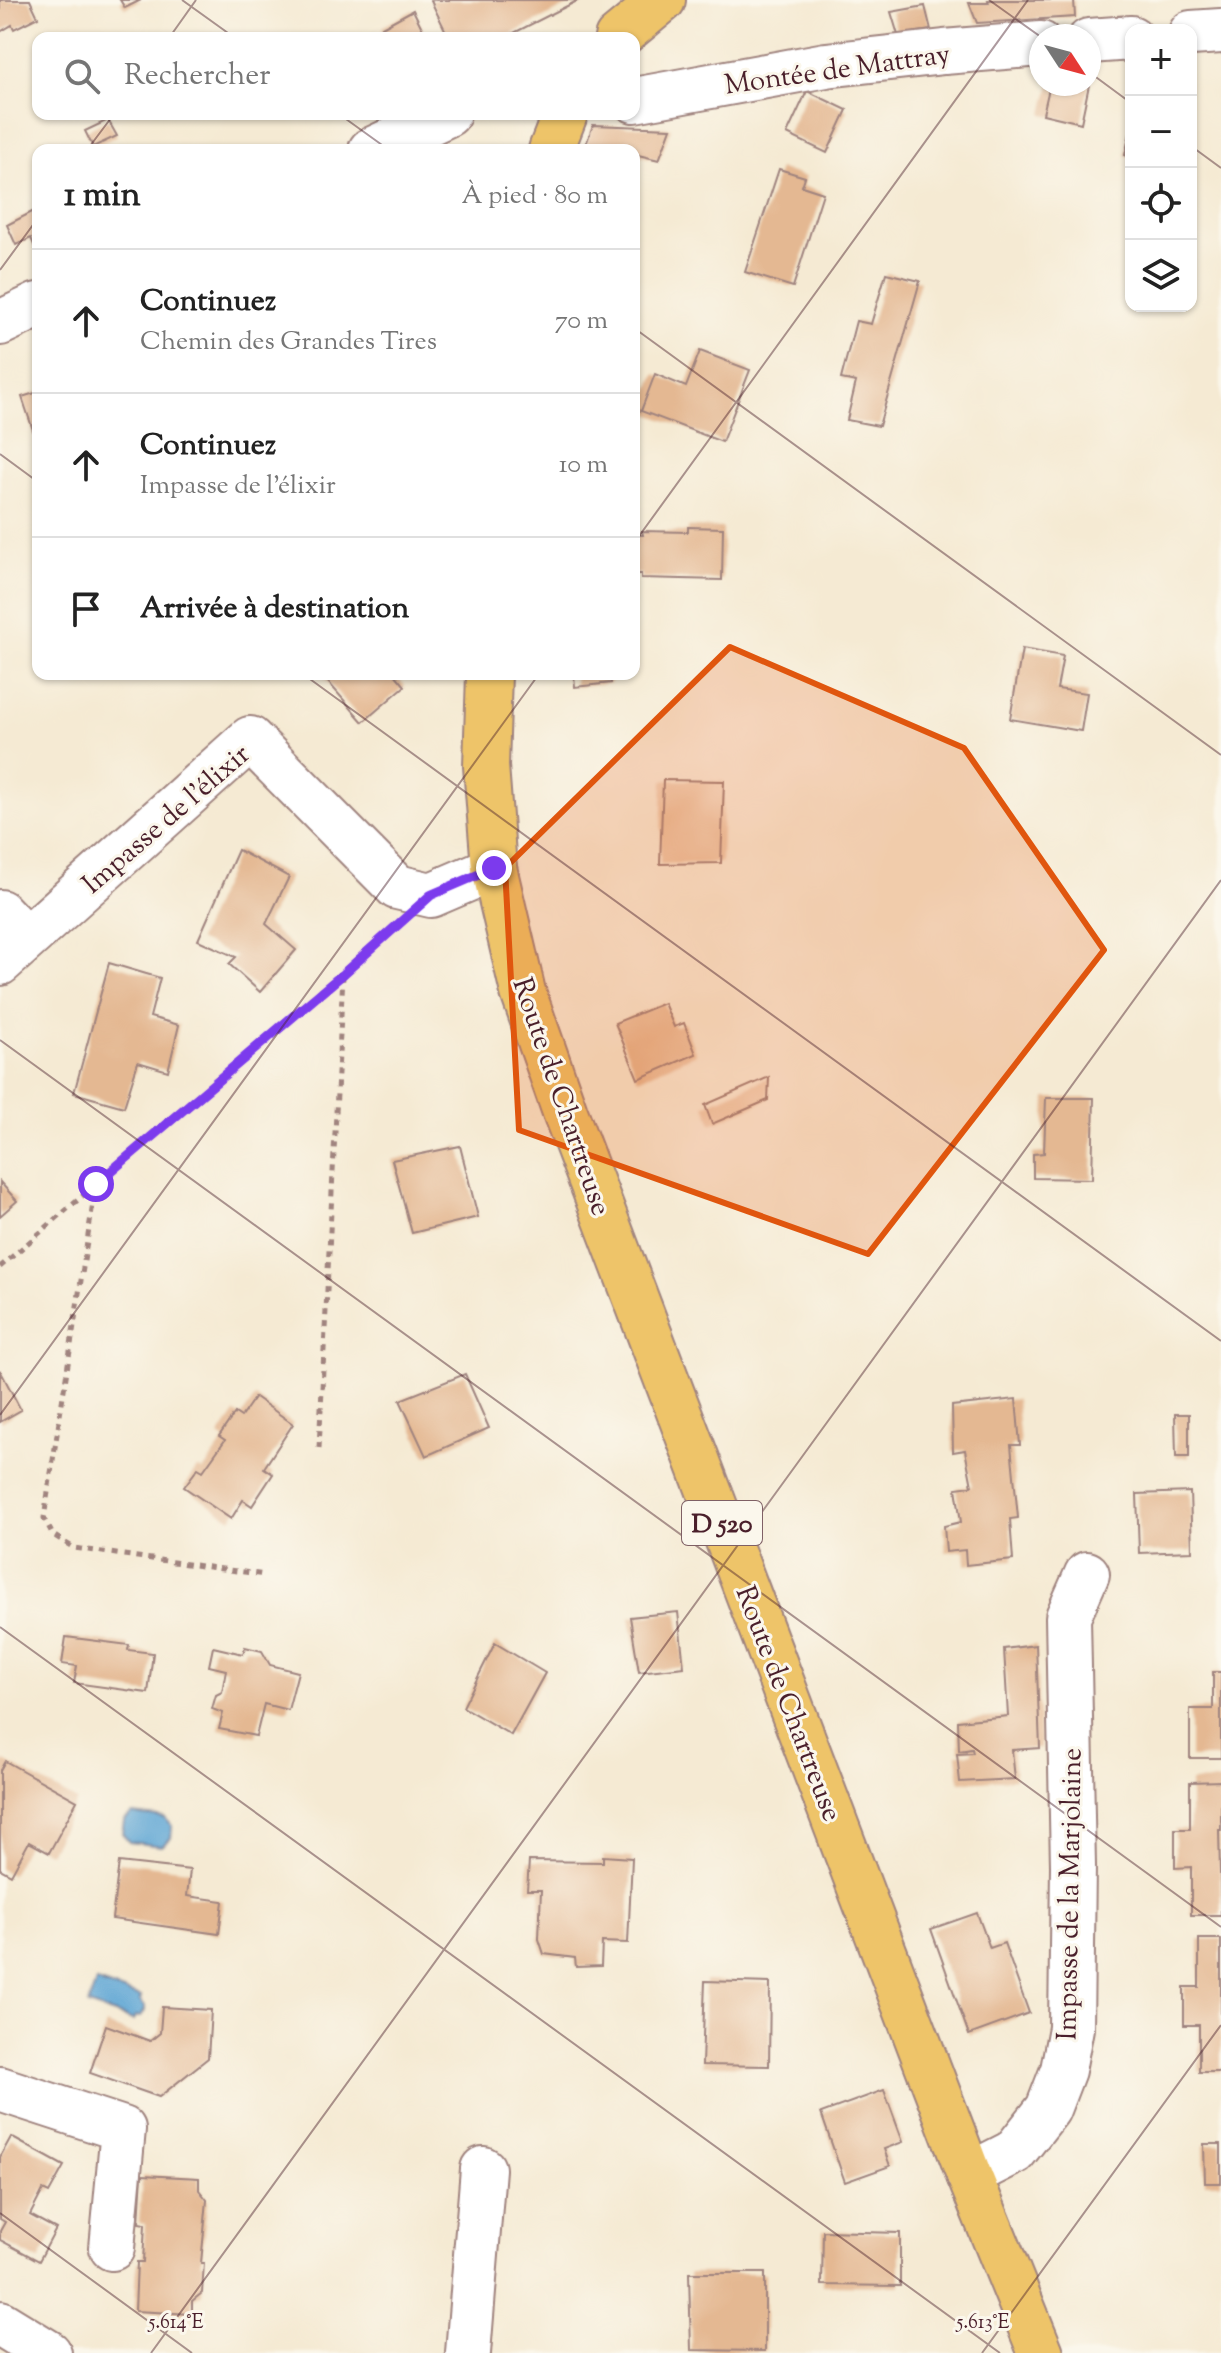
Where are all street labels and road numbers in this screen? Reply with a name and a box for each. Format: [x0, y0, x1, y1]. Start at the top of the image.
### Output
street label: Montée de Mattray [722, 35, 953, 107]
street label: Impasse de l'élixir [74, 736, 260, 905]
street label: Route de Chartreuse [501, 973, 620, 1221]
road number: D 520 [682, 1501, 762, 1545]
street label: Route de Chartreuse [724, 1581, 851, 1828]
street label: Impasse de la Marjolaine [1048, 1747, 1094, 2041]

